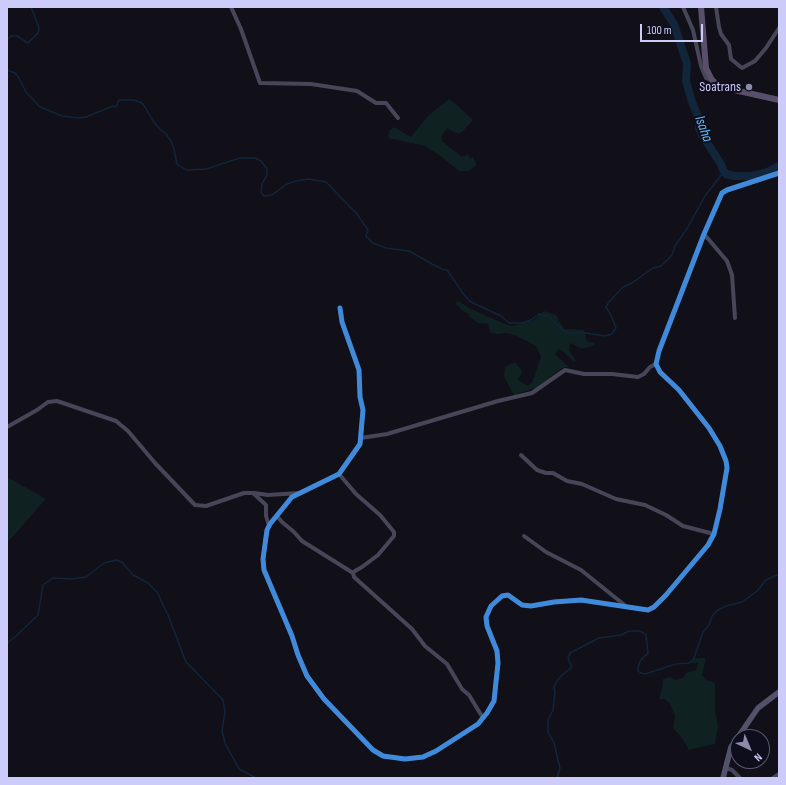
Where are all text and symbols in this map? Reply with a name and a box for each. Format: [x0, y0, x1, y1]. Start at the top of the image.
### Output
scale bar [642, 16, 705, 42]
text: 100 m [647, 23, 672, 38]
place label: Soatrans [699, 79, 741, 95]
marker: Soatrans [744, 82, 754, 92]
water label: Isaha [690, 113, 716, 145]
north arrow [730, 729, 770, 769]
text: N [751, 751, 765, 764]

